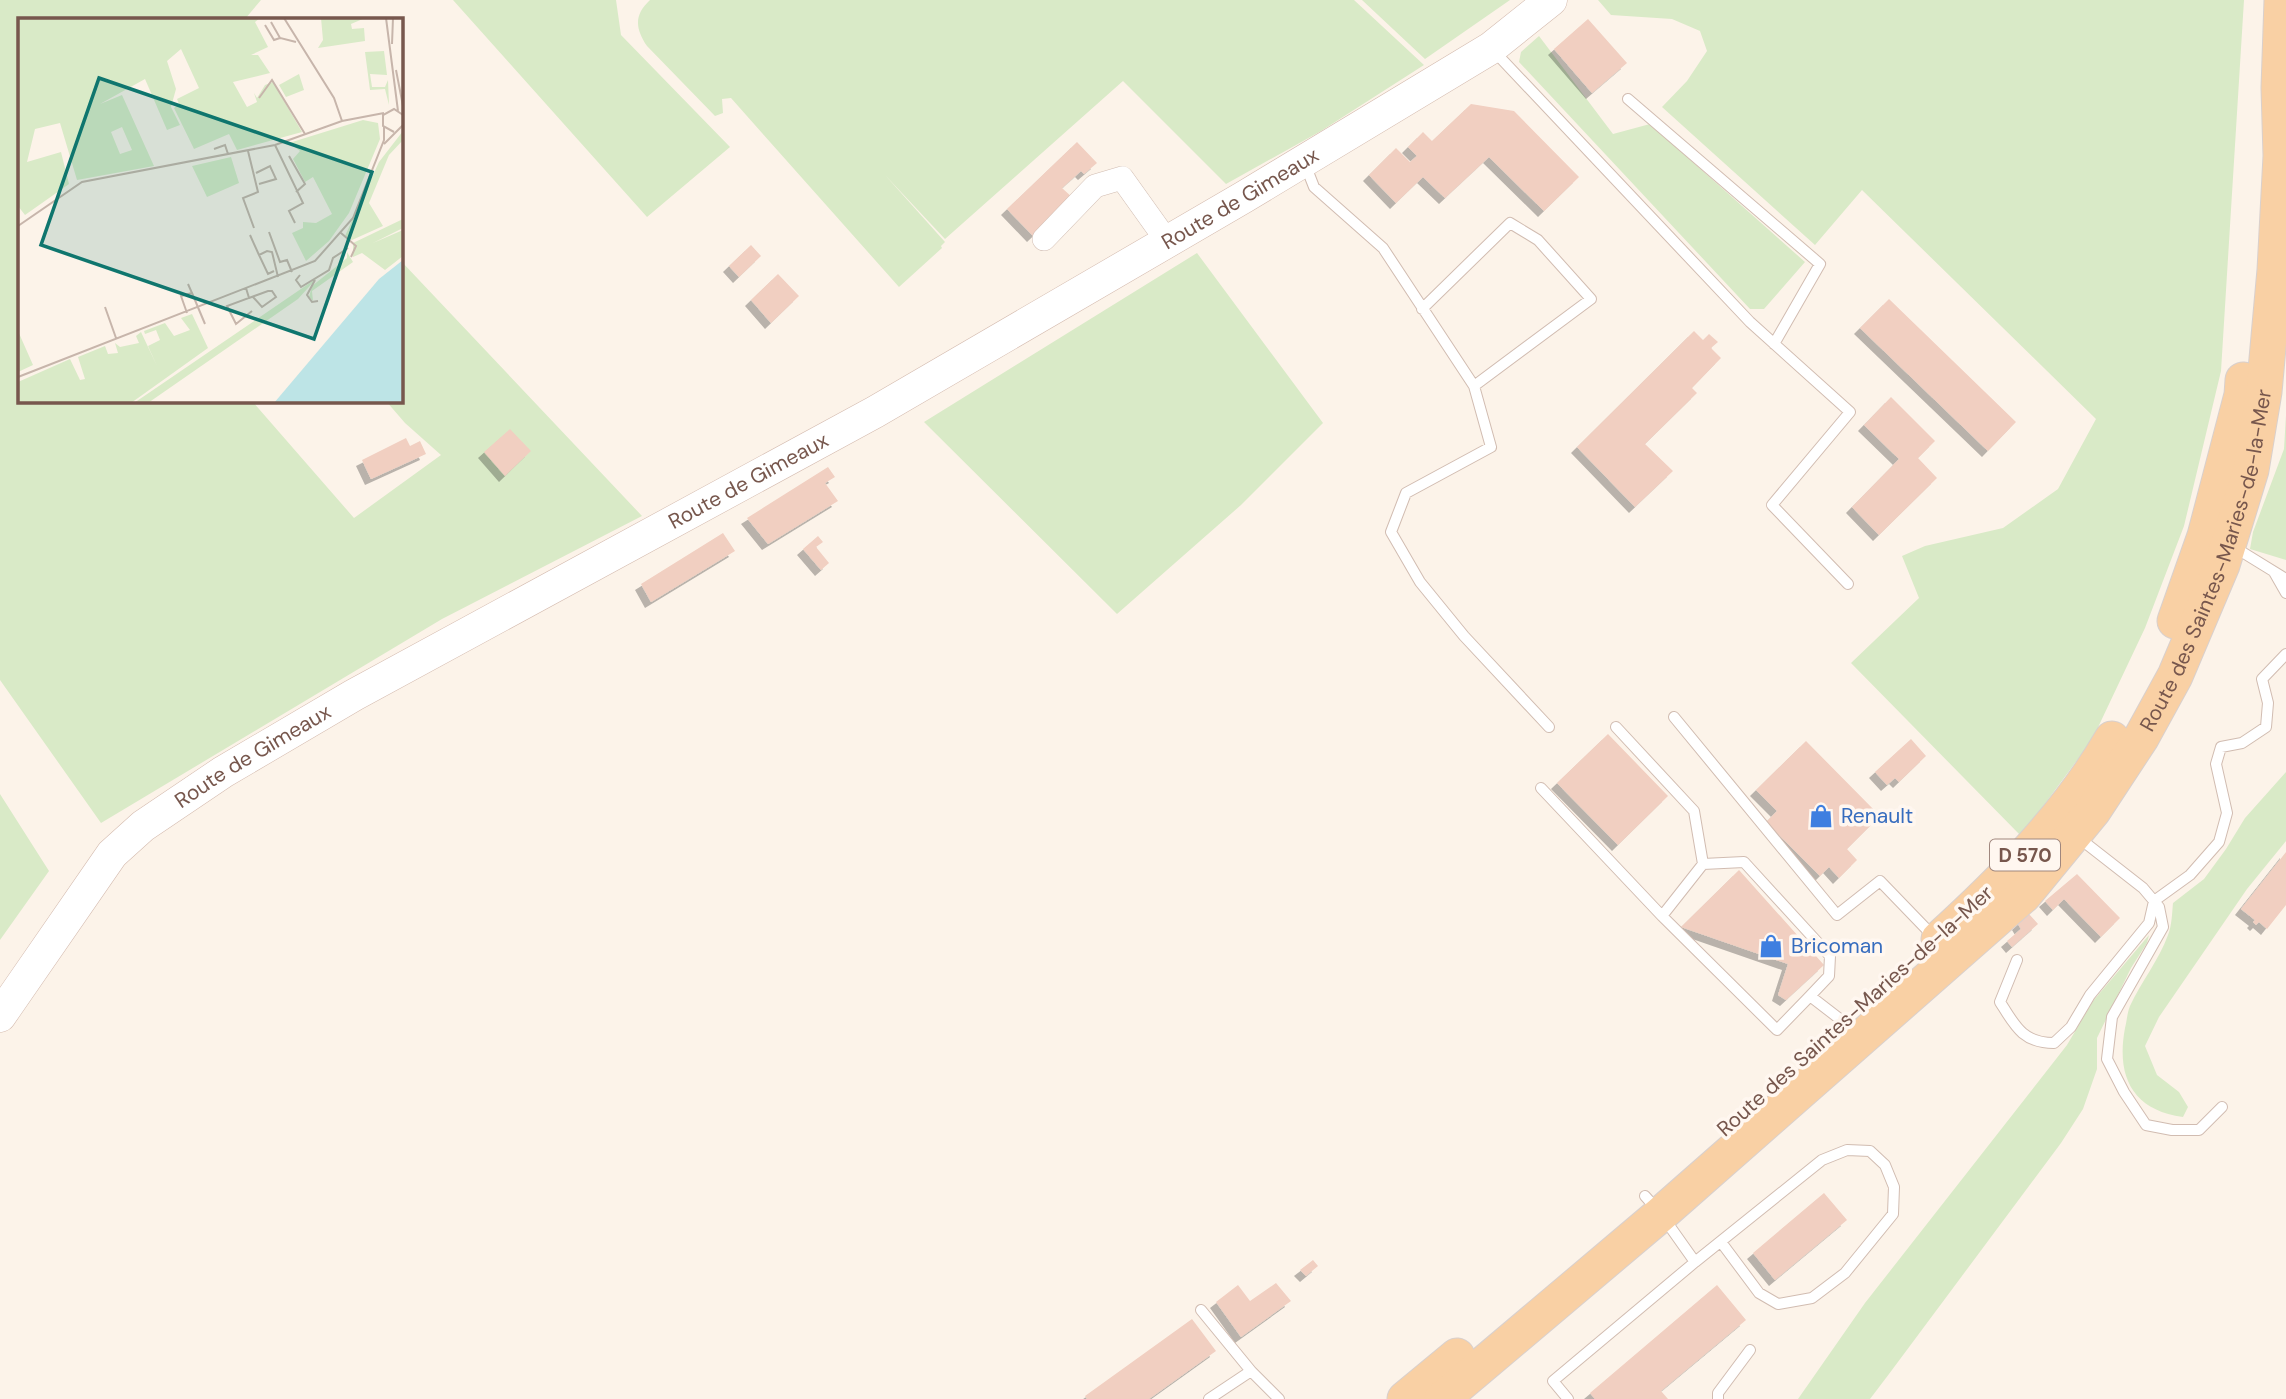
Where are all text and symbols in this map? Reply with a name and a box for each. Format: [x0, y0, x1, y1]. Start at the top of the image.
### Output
inset map [18, 18, 402, 402]
street label: Route de Gimeaux [1156, 141, 1324, 256]
street label: Route des Saintes-Maries-de-la-Mer [2133, 387, 2278, 736]
street label: Route de Gimeaux [663, 426, 833, 536]
street label: Route de Gimeaux [169, 698, 336, 815]
shop icon: Renault [1807, 802, 1835, 830]
place label: Renault [1841, 802, 1913, 830]
road number: D 570 [1990, 840, 2060, 870]
street label: Route des Saintes-Maries-de-la-Mer [1711, 879, 1999, 1143]
shop icon: Bricoman [1757, 932, 1785, 960]
place label: Bricoman [1791, 932, 1883, 960]

